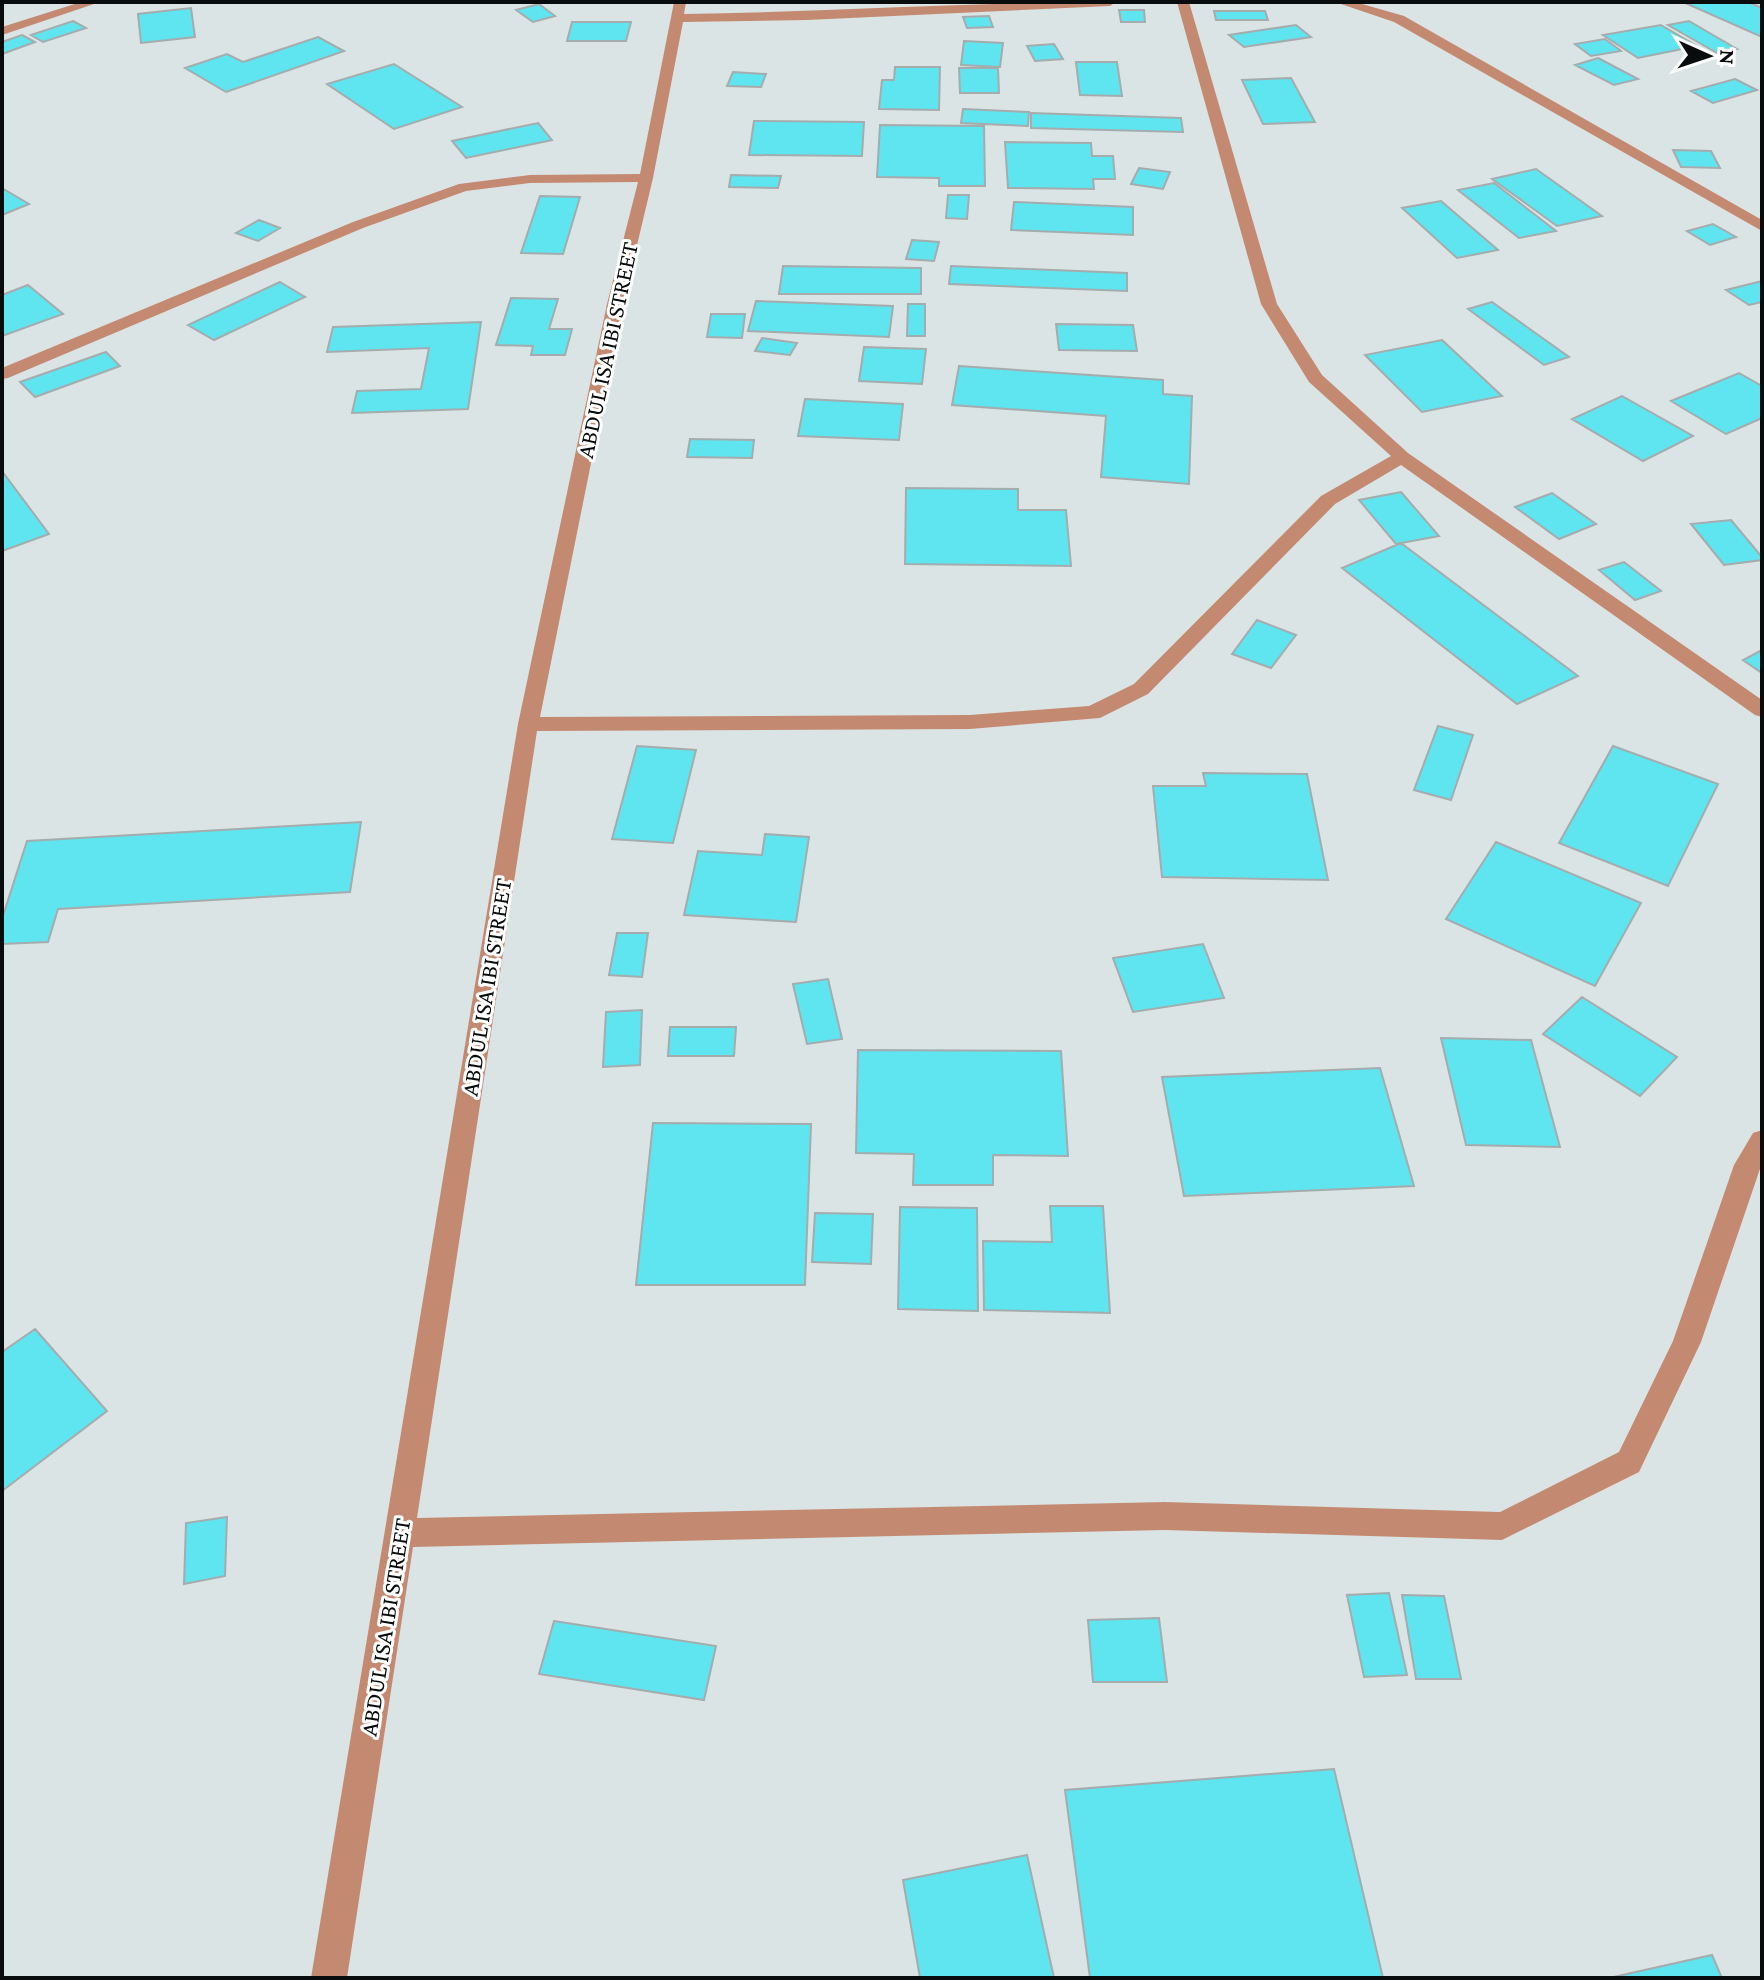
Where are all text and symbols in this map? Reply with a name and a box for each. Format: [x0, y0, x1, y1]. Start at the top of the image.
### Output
north arrow [1668, 16, 1748, 96]
text: N [1715, 49, 1740, 65]
street label: ABDUL ISA IBI STREET [571, 240, 643, 460]
street label: ABDUL ISA IBI STREET [455, 876, 517, 1098]
street label: ABDUL ISA IBI STREET [354, 1516, 416, 1738]

